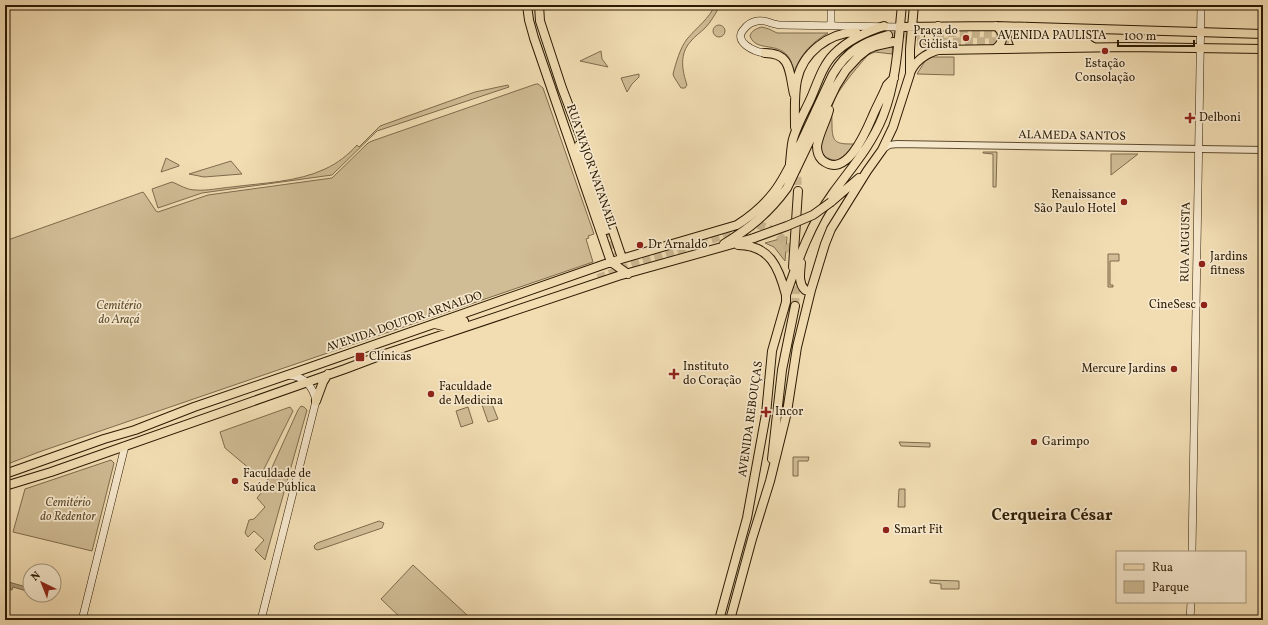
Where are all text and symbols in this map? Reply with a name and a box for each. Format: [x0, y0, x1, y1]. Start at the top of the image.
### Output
scale bar [1118, 22, 1194, 48]
place label: Praça do Ciclista [913, 23, 958, 53]
street label: AVENIDA PAULISTA [998, 28, 1107, 44]
text: 100 m [1124, 29, 1157, 45]
marker: Praça do Ciclista [961, 33, 971, 43]
marker: Estação Consolação [1100, 46, 1110, 56]
place label: Estação Consolação [1075, 56, 1135, 86]
street label: RUA MAJOR NATANAEL [562, 102, 620, 232]
place label: Delboni [1199, 110, 1241, 126]
marker: Delboni [1184, 112, 1196, 124]
street label: ALAMEDA SANTOS [1018, 127, 1126, 145]
place label: Renaissance São Paulo Hotel [1034, 187, 1116, 217]
marker: Renaissance São Paulo Hotel [1119, 197, 1129, 207]
street label: RUA AUGUSTA [1177, 201, 1195, 282]
place label: Dr Arnaldo [648, 237, 708, 253]
marker: Dr Arnaldo [635, 240, 645, 250]
place label: Jardins fitness [1210, 249, 1248, 279]
marker: Jardins fitness [1197, 259, 1207, 269]
street label: AVENIDA DOUTOR ARNALDO [324, 288, 485, 356]
place label: CineSesc [1149, 297, 1196, 313]
park label: Cemitério do Araçá [96, 298, 142, 328]
marker: CineSesc [1199, 300, 1209, 310]
place label: Clínicas [369, 349, 411, 365]
marker: Clínicas [354, 351, 366, 363]
place label: Instituto do Coração [683, 359, 742, 389]
street label: AVENIDA REBOUÇAS [735, 360, 767, 478]
place label: Mercure Jardins [1081, 361, 1166, 377]
marker: Mercure Jardins [1169, 364, 1179, 374]
marker: Instituto do Coração [668, 368, 680, 380]
place label: Faculdade de Medicina [439, 379, 503, 409]
marker: Faculdade de Medicina [426, 389, 436, 399]
place label: Incor [775, 404, 803, 420]
marker: Incor [760, 406, 772, 418]
place label: Garimpo [1042, 434, 1089, 450]
marker: Garimpo [1029, 437, 1039, 447]
place label: Faculdade de Saúde Pública [243, 466, 316, 496]
marker: Faculdade de Saúde Pública [230, 476, 240, 486]
park label: Cemitério do Redentor [40, 495, 96, 525]
district label: Cerqueira César [992, 505, 1113, 527]
place label: Smart Fit [894, 522, 943, 538]
marker: Smart Fit [881, 525, 891, 535]
legend [1116, 551, 1246, 603]
text: Rua [1152, 560, 1173, 576]
north arrow [22, 563, 62, 603]
text: N [28, 569, 44, 585]
text: Parque [1152, 580, 1189, 596]

